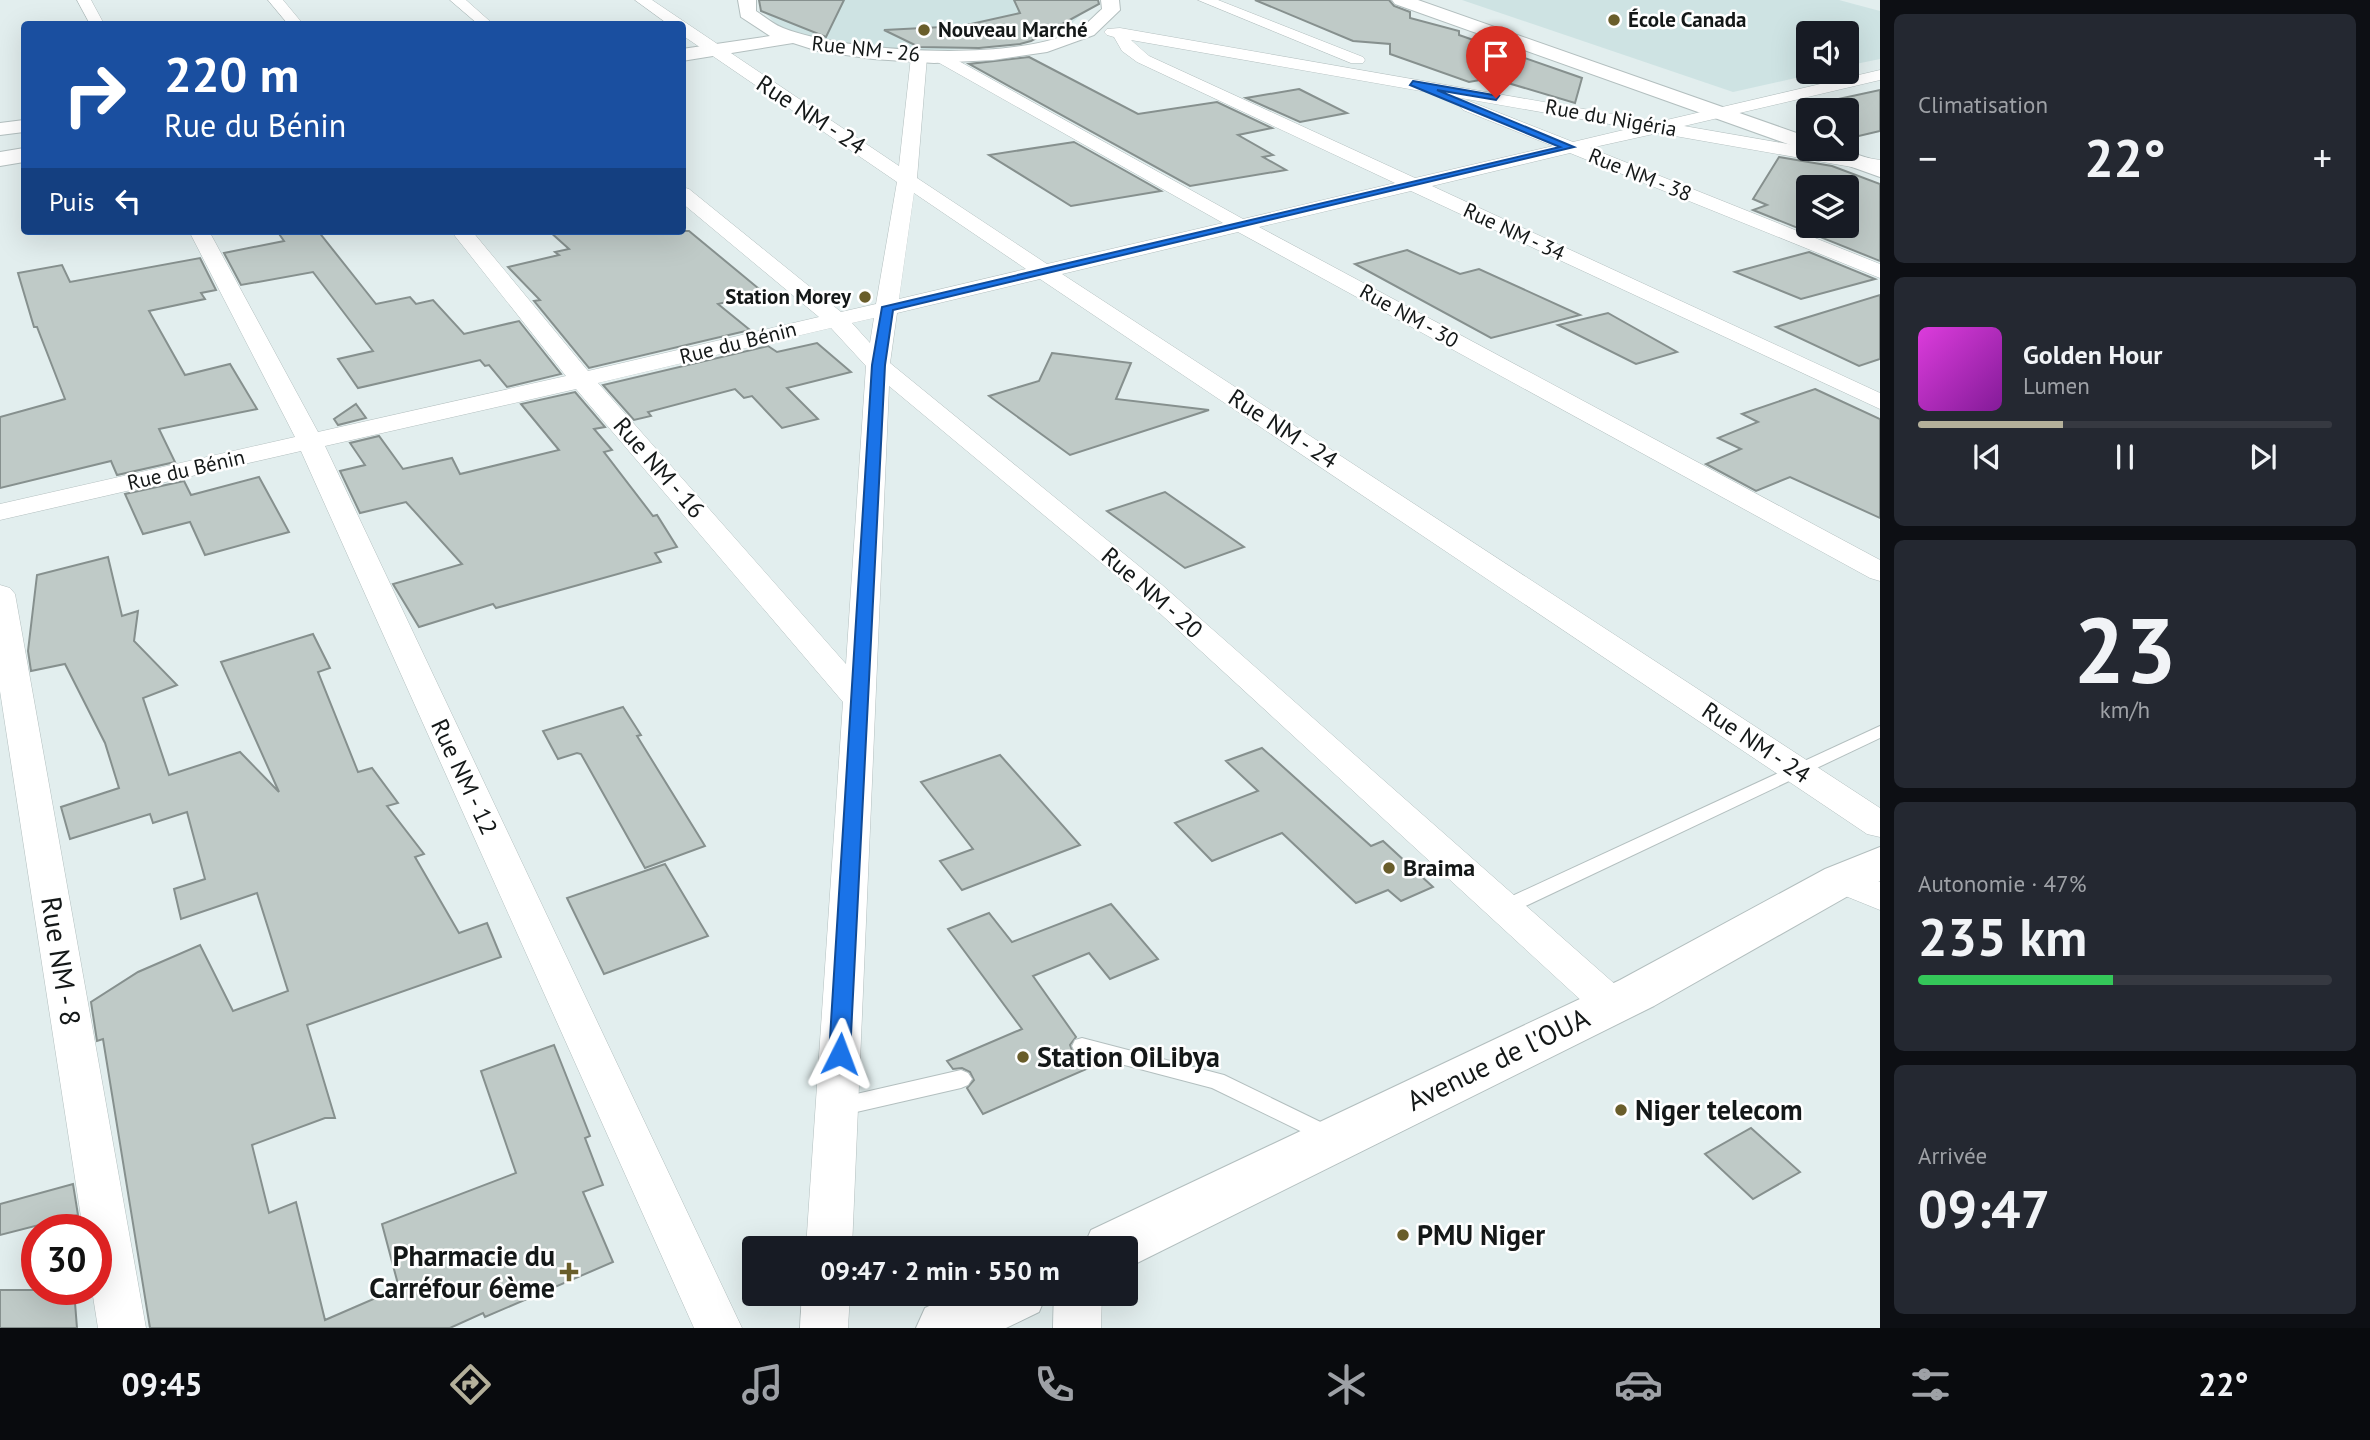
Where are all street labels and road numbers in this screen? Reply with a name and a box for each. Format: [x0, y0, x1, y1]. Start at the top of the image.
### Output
street label: Rue NM - 26 [810, 29, 922, 68]
street label: Rue NM - 24 [751, 68, 872, 161]
street label: Rue du Nigéria [1543, 93, 1679, 142]
street label: Rue NM - 38 [1585, 142, 1696, 207]
street label: Rue NM - 34 [1459, 196, 1569, 267]
street label: Rue NM - 30 [1355, 277, 1463, 354]
street label: Rue du Bénin [677, 315, 799, 370]
street label: Rue NM - 24 [1223, 382, 1344, 475]
street label: Rue NM - 16 [607, 411, 712, 525]
street label: Rue du Bénin [125, 443, 247, 496]
street label: Rue NM - 20 [1095, 540, 1209, 645]
street label: Rue NM - 24 [1696, 695, 1817, 790]
street label: Rue NM - 12 [424, 714, 505, 840]
street label: Rue NM - 8 [33, 894, 90, 1028]
street label: Avenue de l'OUA [1400, 998, 1596, 1119]

